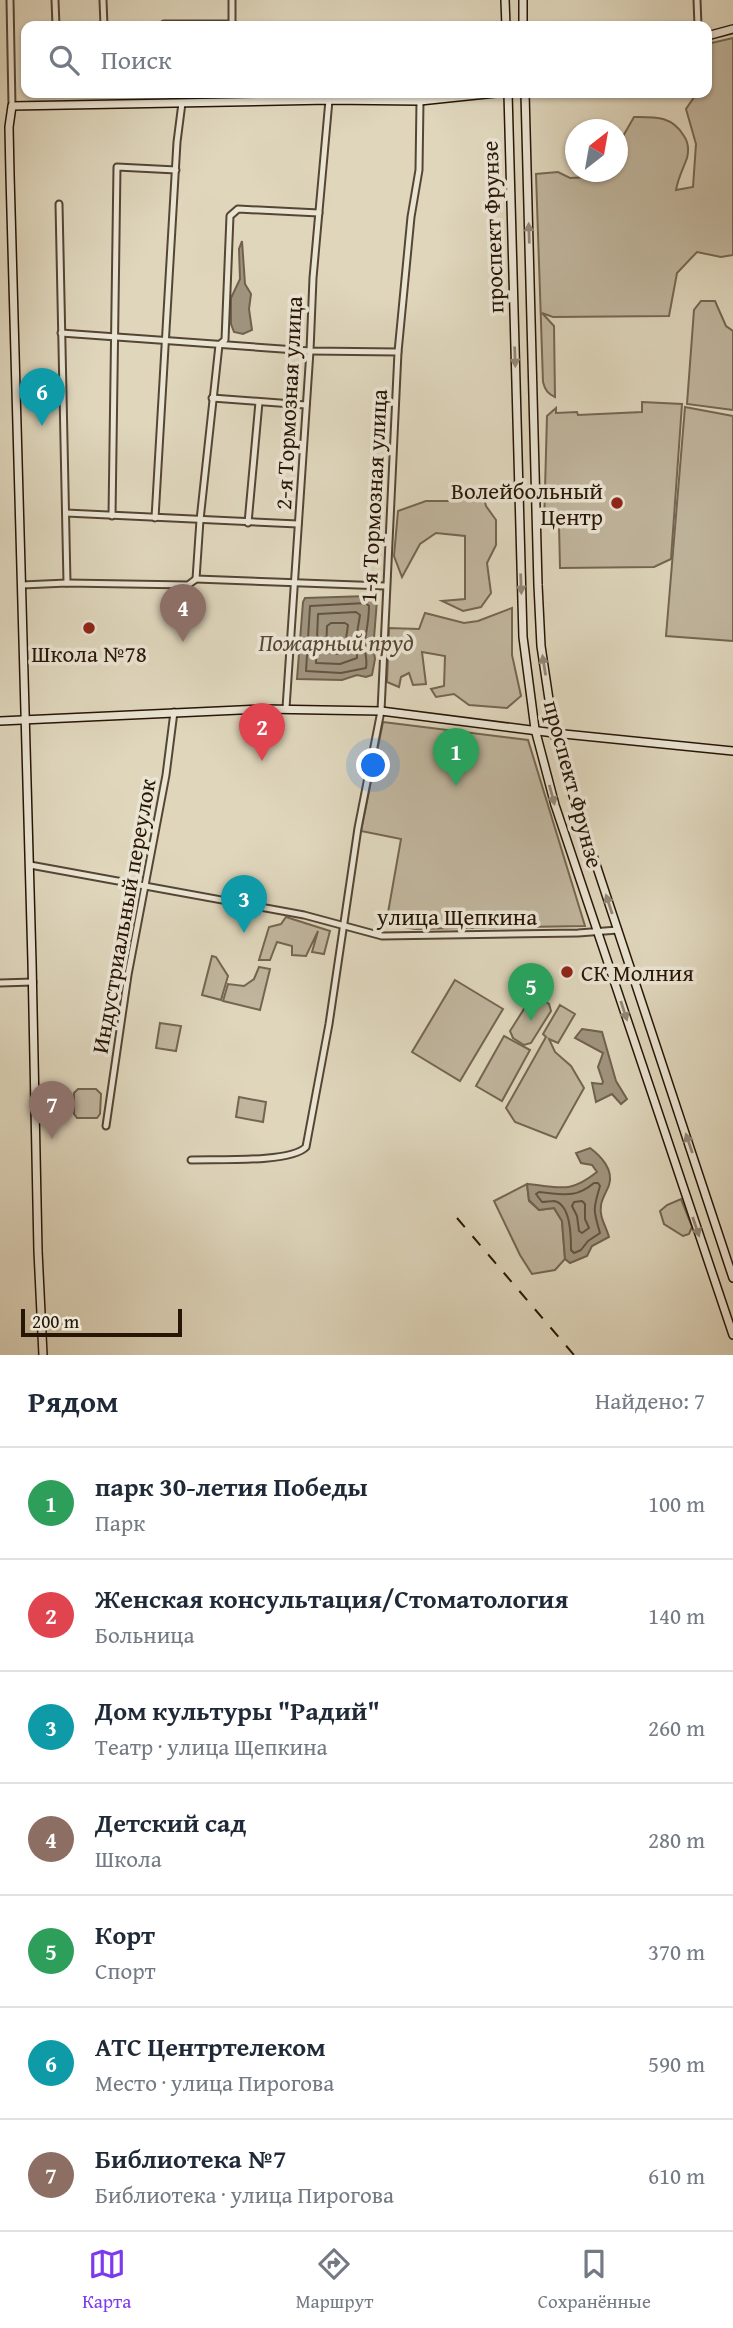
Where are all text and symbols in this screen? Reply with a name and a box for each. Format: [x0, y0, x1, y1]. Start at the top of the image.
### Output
search box [21, 21, 712, 98]
text: Поиск [101, 40, 172, 79]
icon: search [45, 41, 83, 79]
north arrow [565, 119, 628, 182]
street label: проспект Фрунзе [473, 140, 511, 314]
one-way arrow [523, 222, 535, 244]
street label: 2-я Тормозная улица [266, 295, 310, 511]
one-way arrow [509, 346, 521, 368]
pin: 6 [19, 368, 65, 426]
street label: 1-я Тормозная улица [351, 388, 395, 604]
place label: Волейбольный Центр [451, 474, 603, 533]
marker: Волейбольный Центр [609, 495, 625, 511]
one-way arrow [515, 574, 527, 596]
pin: 4 [160, 584, 206, 642]
marker: Школа №78 [81, 620, 97, 636]
water label: Пожарный пруд [258, 625, 414, 660]
place label: Школа №78 [31, 637, 147, 670]
one-way arrow [538, 654, 549, 676]
street label: проспект Фрунзе [536, 696, 612, 872]
pin: 2 [239, 703, 285, 761]
pin: 1 [433, 728, 479, 786]
your location [356, 748, 390, 782]
street label: Индустриальный переулок [83, 776, 163, 1056]
one-way arrow [548, 785, 558, 806]
pin: 3 [221, 875, 267, 933]
one-way arrow [603, 893, 614, 914]
street label: улица Щепкина [376, 900, 537, 933]
place label: СК Молния [581, 956, 694, 989]
pin: 5 [508, 963, 554, 1021]
marker: СК Молния [559, 964, 575, 980]
one-way arrow [619, 1001, 630, 1022]
pin: 7 [29, 1081, 75, 1139]
one-way arrow [683, 1132, 694, 1153]
one-way arrow [691, 1216, 702, 1237]
scale bar [21, 1306, 182, 1338]
text: 200 m [32, 1307, 79, 1335]
text: Рядом [28, 1379, 119, 1423]
text: Найдено: 7 [595, 1384, 705, 1417]
text: парк 30-летия Победы [95, 1467, 368, 1506]
text: 1 [45, 1487, 57, 1520]
text: 100 m [648, 1487, 705, 1520]
text: Парк [95, 1506, 145, 1539]
text: Женская консультация/Стоматология [95, 1579, 568, 1618]
text: 2 [45, 1599, 57, 1632]
text: 140 m [648, 1599, 705, 1632]
text: Больница [95, 1618, 194, 1651]
text: Дом культуры "Радий" [95, 1691, 380, 1730]
text: 3 [45, 1711, 57, 1744]
text: 260 m [648, 1711, 705, 1744]
text: Театр · улица Щепкина [95, 1730, 327, 1763]
text: Детский сад [95, 1803, 246, 1842]
text: 4 [45, 1823, 57, 1856]
text: 280 m [648, 1823, 705, 1856]
text: Школа [95, 1842, 162, 1875]
text: Корт [95, 1915, 155, 1954]
text: 5 [45, 1935, 57, 1968]
text: 370 m [648, 1935, 705, 1968]
text: Спорт [95, 1954, 156, 1987]
text: АТС Центртелеком [95, 2027, 326, 2066]
text: 6 [45, 2047, 57, 2080]
text: 590 m [648, 2047, 705, 2080]
text: Место · улица Пирогова [95, 2066, 334, 2099]
text: Библиотека №7 [95, 2139, 287, 2178]
text: 7 [45, 2159, 57, 2192]
text: 610 m [648, 2159, 705, 2192]
text: Библиотека · улица Пирогова [95, 2178, 394, 2211]
tab: Карта [82, 2245, 131, 2315]
tab: Маршрут [296, 2245, 373, 2315]
tab: Сохранённые [538, 2245, 651, 2315]

